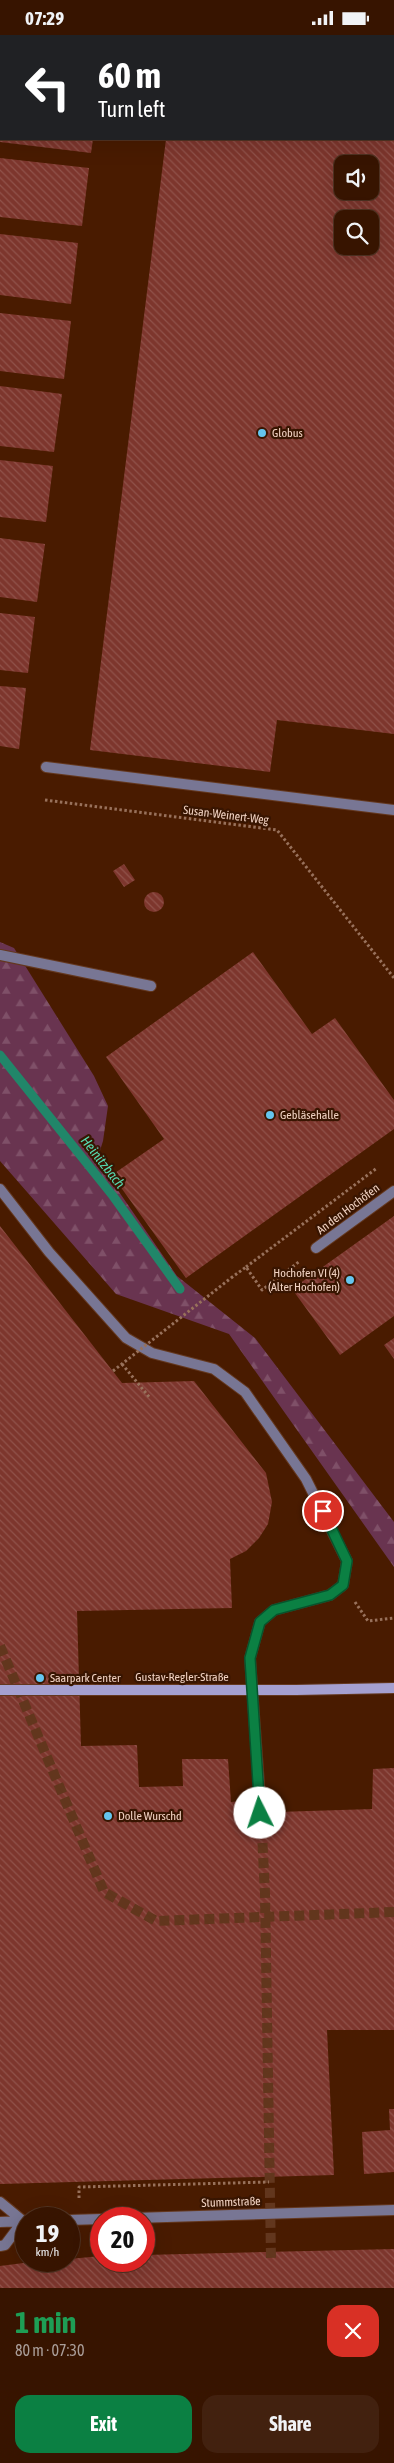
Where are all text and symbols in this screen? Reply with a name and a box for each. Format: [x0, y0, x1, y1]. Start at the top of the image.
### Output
text: 07:29 [25, 7, 64, 29]
icon: left [15, 55, 80, 120]
text: 60 m [98, 55, 161, 95]
text: Turn left [98, 96, 165, 122]
map controls [334, 155, 379, 255]
button: sound [334, 155, 379, 200]
button: search [334, 210, 379, 255]
place label: Globus [272, 426, 303, 440]
marker: Globus [256, 427, 268, 439]
street label: Susan-Weinert-Weg [182, 803, 270, 827]
place label: Gebläsehalle [280, 1108, 339, 1122]
marker: Gebläsehalle [264, 1109, 276, 1121]
water label: Heinitzbach [78, 1133, 128, 1191]
street label: An den Hochöfen [314, 1181, 382, 1237]
place label: Hochofen VI (4) (Alter Hochofen) [268, 1266, 340, 1294]
marker: Hochofen VI (4) (Alter Hochofen) [344, 1274, 356, 1286]
pin [302, 1490, 344, 1532]
icon: arrive [309, 1497, 337, 1525]
street label: Gustav-Regler-Straße [135, 1670, 229, 1684]
place label: Saarpark Center [50, 1671, 121, 1685]
marker: Saarpark Center [34, 1672, 46, 1684]
position arrow [233, 1786, 285, 1838]
place label: Dolle Wurschd [118, 1809, 182, 1823]
marker: Dolle Wurschd [102, 1810, 114, 1822]
street label: Stummstraße [201, 2194, 261, 2210]
speed limit sign: 20 [90, 2207, 155, 2272]
text: 19 [36, 2219, 59, 2247]
text: km/h [36, 2245, 59, 2259]
text: 1 min [15, 2305, 76, 2339]
button: close [327, 2305, 379, 2357]
text: 80 m · 07:30 [15, 2341, 85, 2359]
button: Exit [15, 2395, 192, 2453]
button: Share [202, 2395, 379, 2453]

